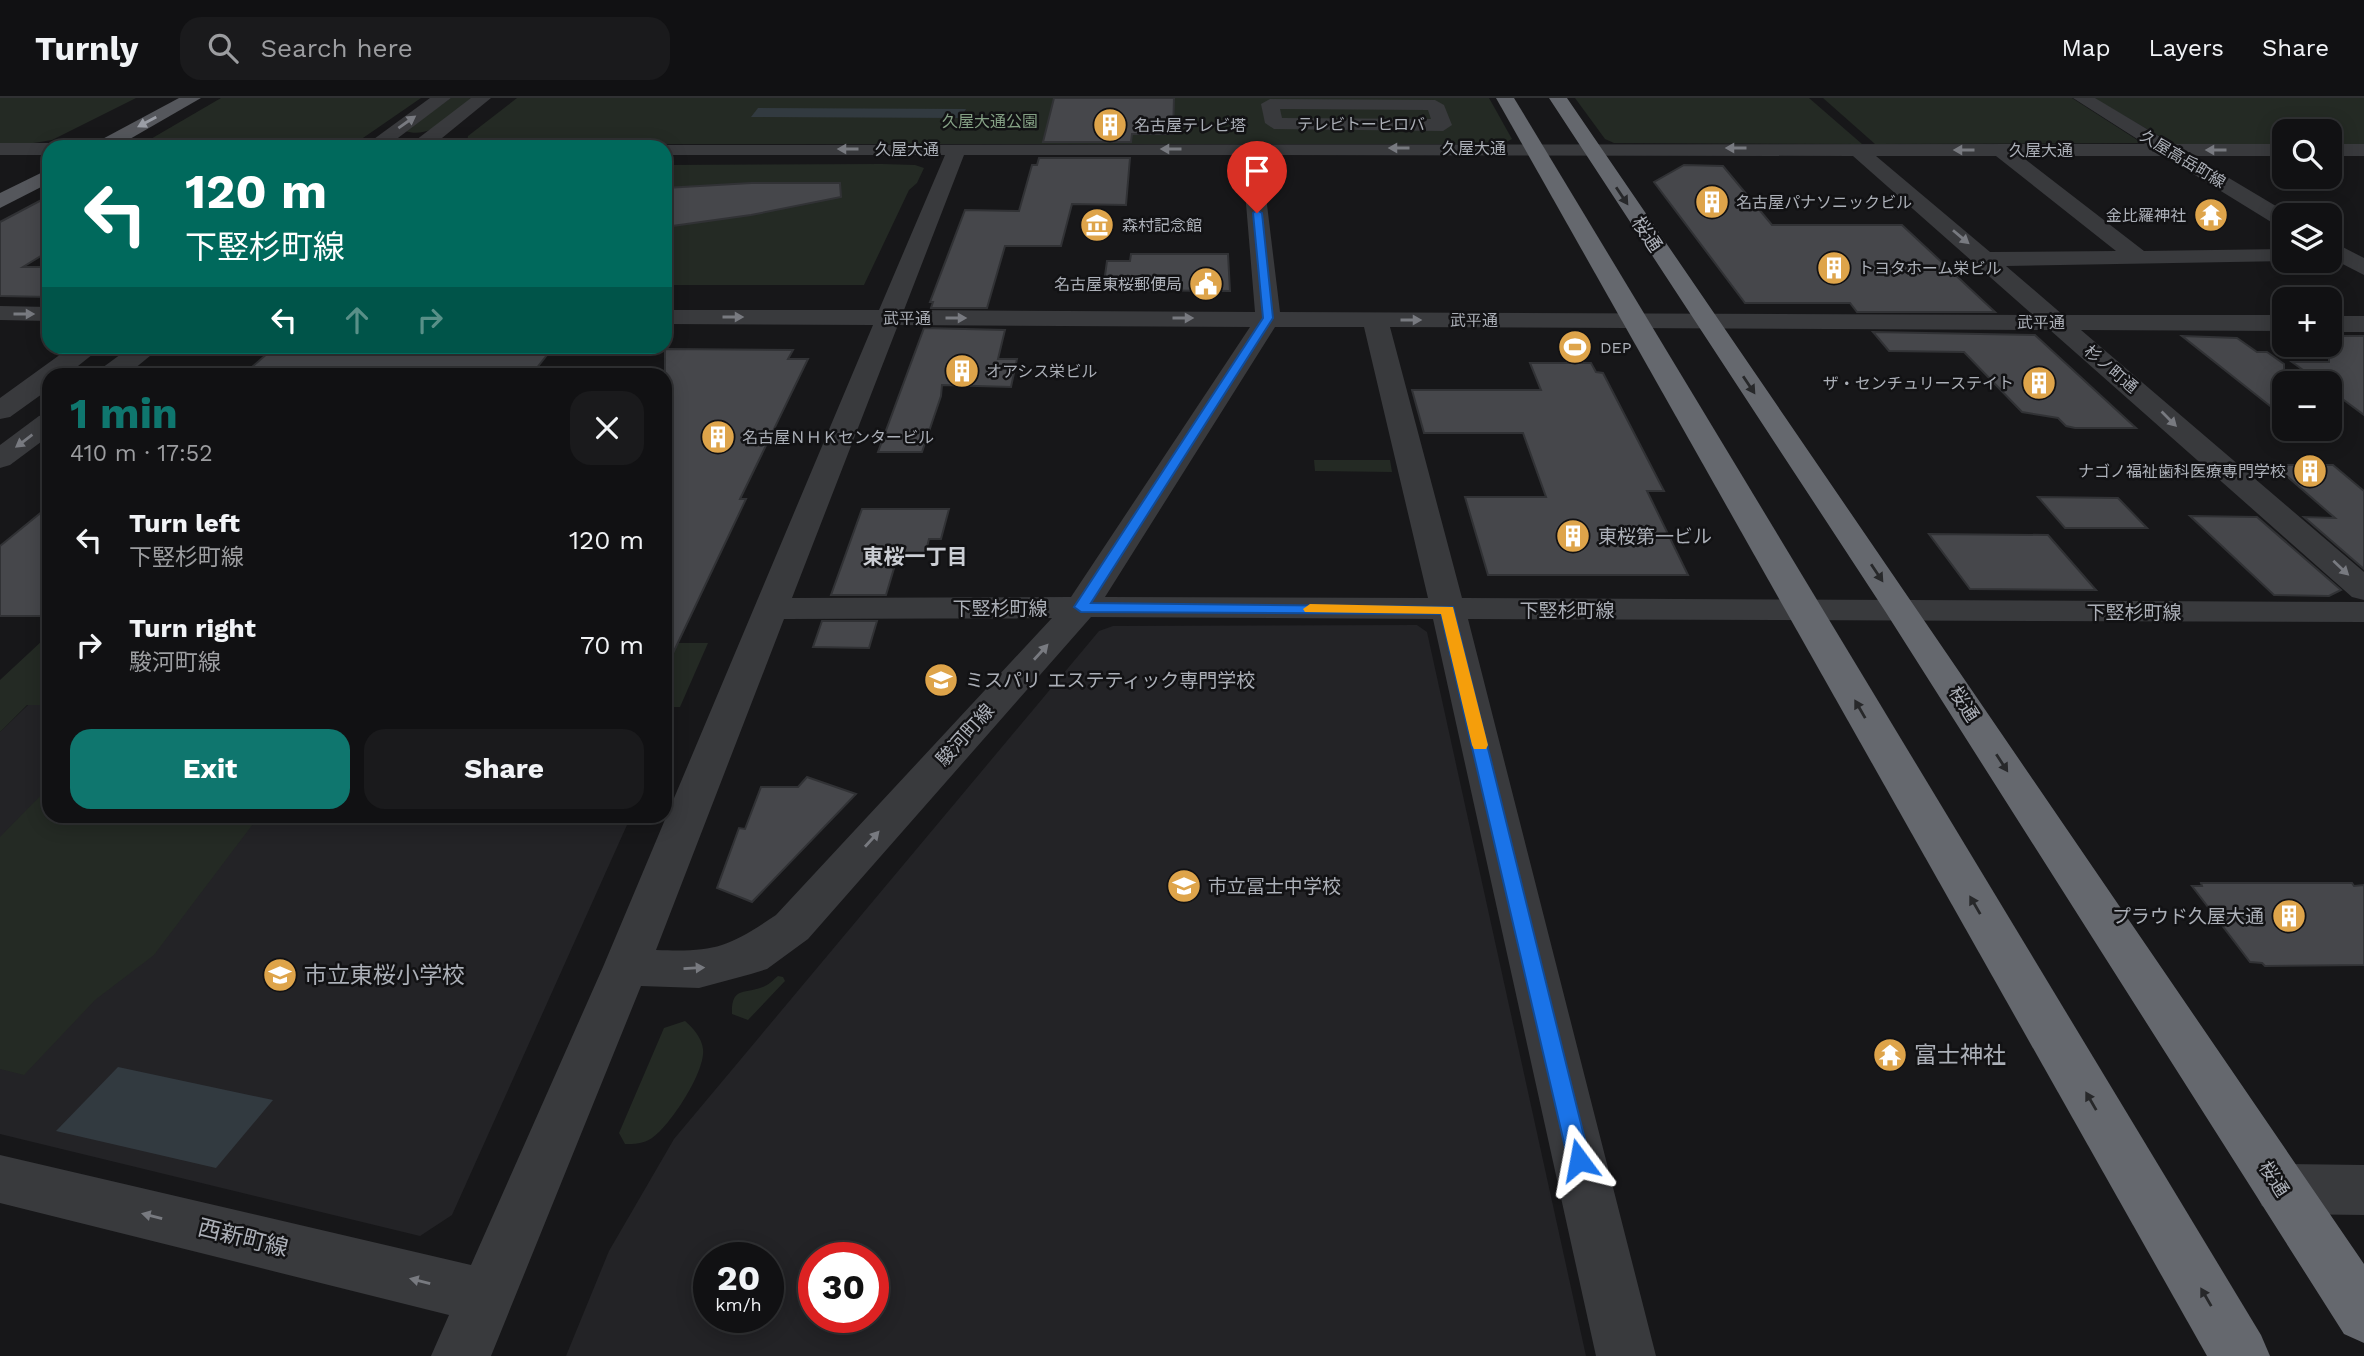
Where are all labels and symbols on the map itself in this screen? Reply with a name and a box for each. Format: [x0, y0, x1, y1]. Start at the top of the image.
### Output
building icon: 名古屋テレビ塔 [1091, 106, 1129, 144]
park label: 久屋大通公園 [942, 112, 1038, 131]
street label: テレビトーヒロバ [1297, 115, 1425, 134]
one-way arrow [137, 116, 157, 128]
one-way arrow [398, 116, 416, 130]
place label: 名古屋テレビ塔 [1134, 116, 1246, 135]
street label: 久屋高岳町線 [2137, 126, 2229, 192]
street label: 久屋大通 [1442, 139, 1506, 158]
street label: 久屋大通 [875, 140, 939, 159]
pin [1227, 141, 1287, 213]
street label: 久屋大通 [2009, 141, 2073, 160]
one-way arrow [1388, 142, 1410, 154]
one-way arrow [836, 143, 858, 155]
one-way arrow [1160, 143, 1182, 155]
one-way arrow [1725, 143, 1747, 154]
one-way arrow [1952, 144, 1974, 156]
one-way arrow [2204, 144, 2226, 156]
building icon: 名古屋パナソニックビル [1693, 183, 1731, 221]
one-way arrow [1615, 187, 1629, 205]
place label: 名古屋パナソニックビル [1736, 193, 1912, 212]
temple icon: 金比羅神社 [2192, 196, 2230, 234]
museum icon: 森村記念館 [1078, 206, 1116, 244]
place label: 金比羅神社 [2106, 206, 2186, 225]
street label: 桜通 [1627, 212, 1667, 256]
place label: 森村記念館 [1122, 216, 1202, 235]
one-way arrow [1953, 229, 1970, 244]
building icon: トヨタホーム栄ビル [1815, 249, 1853, 287]
place label: トヨタホーム栄ビル [1858, 259, 2002, 278]
public building icon: 名古屋東桜郵便局 [1187, 265, 1225, 303]
place label: 名古屋東桜郵便局 [1054, 275, 1182, 294]
one-way arrow [14, 308, 36, 320]
street label: 武平通 [883, 309, 931, 328]
one-way arrow [722, 311, 744, 323]
street label: 武平通 [1450, 311, 1498, 330]
one-way arrow [945, 312, 967, 324]
one-way arrow [1172, 312, 1194, 324]
street label: 武平通 [2017, 313, 2065, 332]
one-way arrow [1400, 314, 1422, 326]
sports icon: DEP [1556, 328, 1594, 366]
place label: DEP [1600, 338, 1632, 357]
street label: 杉ノ町通 [2080, 341, 2142, 397]
building icon: オアシス栄ビル [943, 352, 981, 390]
place label: オアシス栄ビル [986, 362, 1097, 381]
building icon: ザ・センチュリーステイト [2020, 364, 2058, 402]
place label: ザ・センチュリーステイト [1823, 374, 2014, 393]
one-way arrow [1742, 376, 1756, 394]
one-way arrow [2161, 411, 2178, 428]
building icon: 名古屋ＮＨＫセンタービル [699, 418, 737, 456]
place label: 名古屋ＮＨＫセンタービル [742, 428, 934, 447]
one-way arrow [16, 433, 34, 448]
building icon: ナゴノ福祉歯科医療専門学校 [2291, 452, 2329, 490]
place label: ナゴノ福祉歯科医療専門学校 [2078, 462, 2286, 481]
building icon: 東桜第一ビル [1554, 517, 1592, 555]
place label: 東桜第一ビル [1598, 525, 1712, 548]
district label: 東桜一丁目 [863, 544, 968, 569]
one-way arrow [2332, 560, 2349, 576]
one-way arrow [1870, 564, 1884, 582]
street label: 下竪杉町線 [952, 597, 1048, 620]
street label: 下竪杉町線 [1519, 599, 1615, 622]
street label: 下竪杉町線 [2086, 601, 2182, 624]
one-way arrow [1032, 644, 1048, 661]
school or university icon: ミスパリ エステティック専門学校 [922, 661, 960, 699]
place label: ミスパリ エステティック専門学校 [965, 669, 1255, 692]
street label: 桜通 [1944, 682, 1984, 726]
street label: 駿河町線 [931, 699, 999, 771]
one-way arrow [1854, 699, 1866, 718]
one-way arrow [1995, 754, 2009, 772]
one-way arrow [863, 831, 879, 848]
school or university icon: 市立冨士中学校 [1165, 867, 1203, 905]
place label: 市立冨士中学校 [1208, 875, 1341, 898]
one-way arrow [1969, 895, 1981, 914]
building icon: プラウド久屋大通 [2270, 897, 2308, 935]
place label: プラウド久屋大通 [2112, 905, 2264, 928]
school or university icon: 市立東桜小学校 [261, 956, 299, 994]
place label: 市立東桜小学校 [304, 962, 465, 989]
one-way arrow [683, 963, 705, 974]
temple icon: 富士神社 [1871, 1036, 1909, 1074]
place label: 富士神社 [1914, 1042, 2006, 1069]
one-way arrow [2085, 1091, 2097, 1111]
position arrow [1542, 1123, 1616, 1197]
street label: 桜通 [2254, 1157, 2294, 1201]
one-way arrow [141, 1210, 163, 1221]
street label: 西新町線 [195, 1214, 291, 1262]
speed limit sign: 30 [798, 1242, 889, 1333]
one-way arrow [409, 1275, 431, 1286]
one-way arrow [2200, 1288, 2212, 1307]

